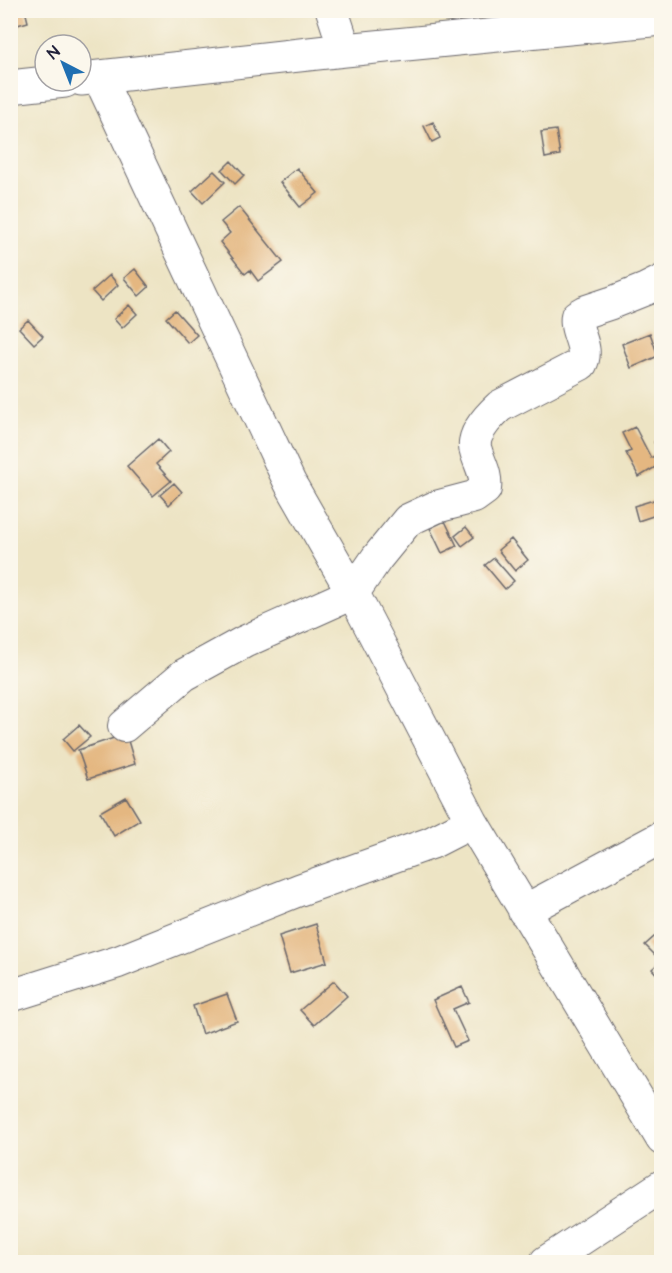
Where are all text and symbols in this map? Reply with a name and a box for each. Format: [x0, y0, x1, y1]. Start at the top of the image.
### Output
north arrow [33, 33, 93, 93]
text: N [43, 41, 65, 64]

